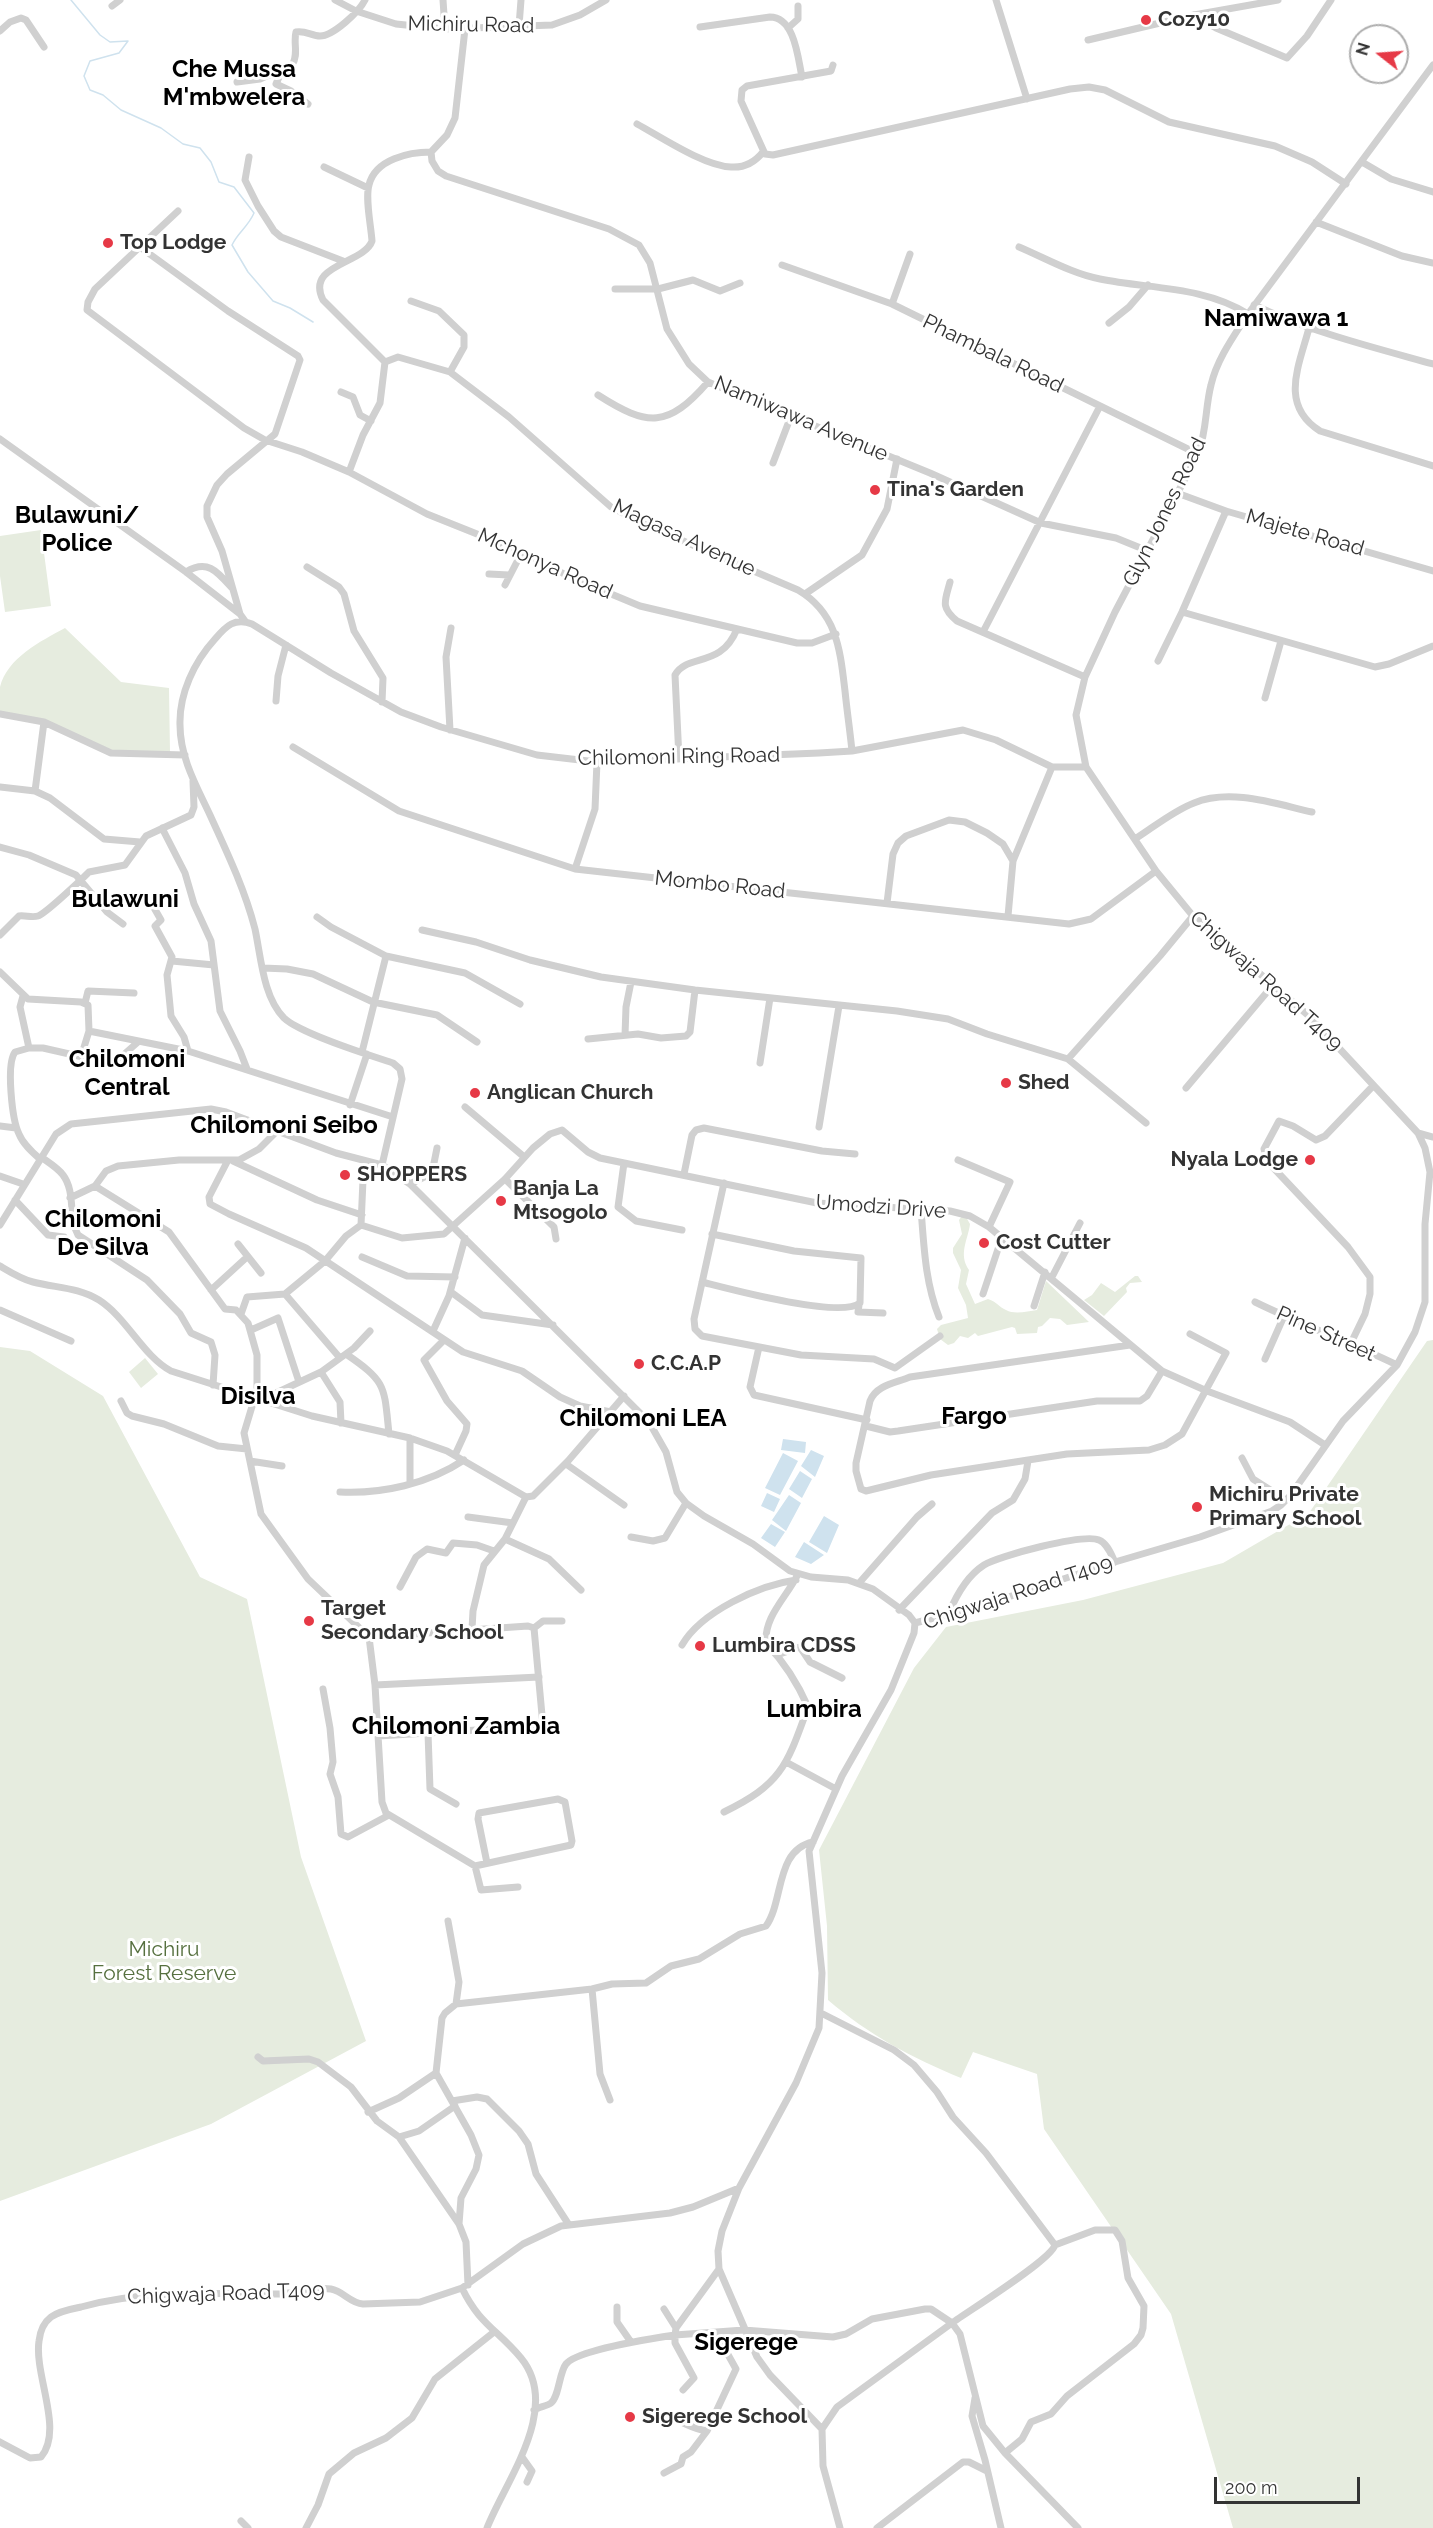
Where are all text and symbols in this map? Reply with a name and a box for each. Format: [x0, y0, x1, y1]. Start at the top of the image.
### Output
place label: Cozy10 [1158, 7, 1230, 33]
street label: Michiru Road [407, 11, 535, 39]
marker: Cozy10 [1139, 13, 1153, 27]
north arrow [1349, 24, 1409, 84]
text: N [1352, 41, 1374, 58]
district label: Che Mussa M'mbwelera [163, 56, 305, 112]
place label: Top Lodge [120, 230, 226, 256]
marker: Top Lodge [101, 236, 115, 250]
district label: Namiwawa 1 [1204, 305, 1348, 333]
street label: Phambala Road [919, 309, 1067, 399]
street label: Namiwawa Avenue [710, 371, 892, 467]
street label: Glyn Jones Road [1118, 434, 1212, 590]
place label: Tina's Garden [887, 477, 1024, 503]
marker: Tina's Garden [868, 483, 882, 497]
street label: Magasa Avenue [609, 494, 759, 582]
district label: Bulawuni/ Police [15, 502, 139, 558]
street label: Majete Road [1243, 504, 1367, 562]
street label: Mchonya Road [474, 523, 616, 605]
street label: Chilomoni Ring Road [578, 743, 780, 771]
street label: Mombo Road [653, 866, 787, 904]
district label: Bulawuni [71, 886, 179, 914]
street label: Chigwaja Road T409 [1184, 906, 1348, 1056]
district label: Chilomoni Central [69, 1046, 185, 1102]
place label: Shed [1018, 1070, 1070, 1096]
marker: Shed [999, 1076, 1013, 1090]
place label: Anglican Church [487, 1080, 653, 1106]
marker: Anglican Church [468, 1086, 482, 1100]
district label: Chilomoni Seibo [190, 1112, 378, 1140]
place label: Nyala Lodge [1171, 1147, 1298, 1173]
marker: Nyala Lodge [1303, 1153, 1317, 1167]
place label: SHOPPERS [357, 1162, 467, 1188]
marker: SHOPPERS [338, 1168, 352, 1182]
place label: Banja La Mtsogolo [513, 1176, 608, 1226]
street label: Umodzi Drive [815, 1190, 947, 1224]
marker: Banja La Mtsogolo [494, 1194, 508, 1208]
district label: Chilomoni De Silva [45, 1206, 161, 1262]
place label: Cost Cutter [996, 1230, 1111, 1256]
marker: Cost Cutter [977, 1236, 991, 1250]
street label: Pine Street [1273, 1301, 1379, 1367]
place label: C.C.A.P [651, 1351, 721, 1377]
marker: C.C.A.P [632, 1357, 646, 1371]
district label: Disilva [221, 1383, 295, 1411]
district label: Fargo [941, 1403, 1007, 1431]
district label: Chilomoni LEA [559, 1405, 727, 1433]
place label: Michiru Private Primary School [1209, 1482, 1361, 1532]
marker: Michiru Private Primary School [1190, 1500, 1204, 1514]
street label: Chigwaja Road T409 [920, 1551, 1116, 1635]
place label: Target Secondary School [321, 1596, 503, 1646]
marker: Target Secondary School [302, 1614, 316, 1628]
place label: Lumbira CDSS [712, 1633, 856, 1659]
marker: Lumbira CDSS [693, 1639, 707, 1653]
district label: Lumbira [766, 1696, 862, 1724]
district label: Chilomoni Zambia [352, 1713, 560, 1741]
park label: Michiru Forest Reserve [92, 1937, 236, 1987]
street label: Chigwaja Road T409 [127, 2278, 325, 2310]
district label: Sigerege [694, 2329, 798, 2357]
place label: Sigerege School [642, 2404, 807, 2430]
marker: Sigerege School [623, 2410, 637, 2424]
scale bar [1217, 2465, 1362, 2503]
text: 200 m [1225, 2477, 1278, 2498]

